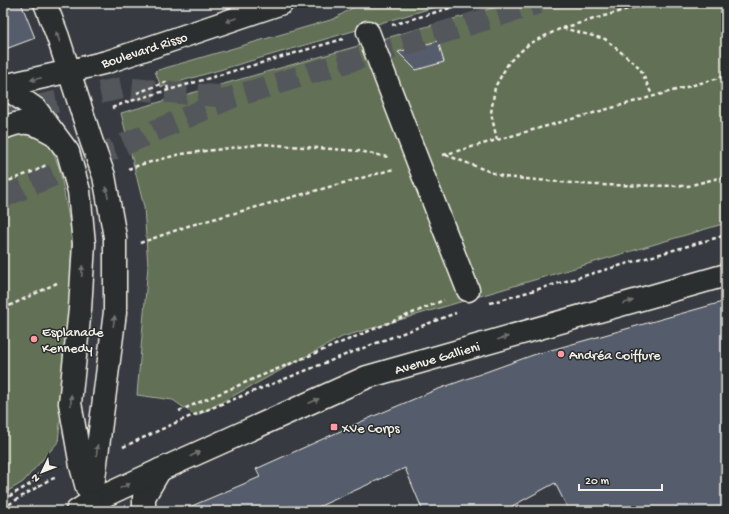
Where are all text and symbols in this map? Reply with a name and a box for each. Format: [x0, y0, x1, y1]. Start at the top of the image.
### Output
one-way arrow [225, 17, 237, 23]
street label: Boulevard Risso [99, 29, 190, 74]
one-way arrow [54, 31, 60, 43]
one-way arrow [30, 76, 43, 82]
one-way arrow [104, 186, 110, 198]
one-way arrow [79, 264, 85, 277]
one-way arrow [623, 299, 635, 305]
one-way arrow [111, 315, 117, 327]
place label: Esplanade Kennedy [42, 325, 104, 358]
marker: Esplanade Kennedy [29, 334, 39, 344]
one-way arrow [497, 334, 510, 340]
street label: Avenue Gallieni [393, 339, 482, 380]
place label: Andréa Coiffure [569, 348, 661, 365]
marker: Andréa Coiffure [556, 349, 566, 359]
one-way arrow [68, 393, 74, 406]
one-way arrow [308, 398, 320, 404]
place label: XVe Corps [341, 421, 400, 438]
marker: XVe Corps [329, 422, 339, 432]
one-way arrow [94, 444, 100, 456]
one-way arrow [190, 451, 201, 457]
north arrow [22, 452, 62, 492]
scale bar [579, 466, 662, 492]
text: N [29, 471, 43, 484]
text: 20 m [585, 475, 610, 489]
one-way arrow [119, 483, 131, 489]

